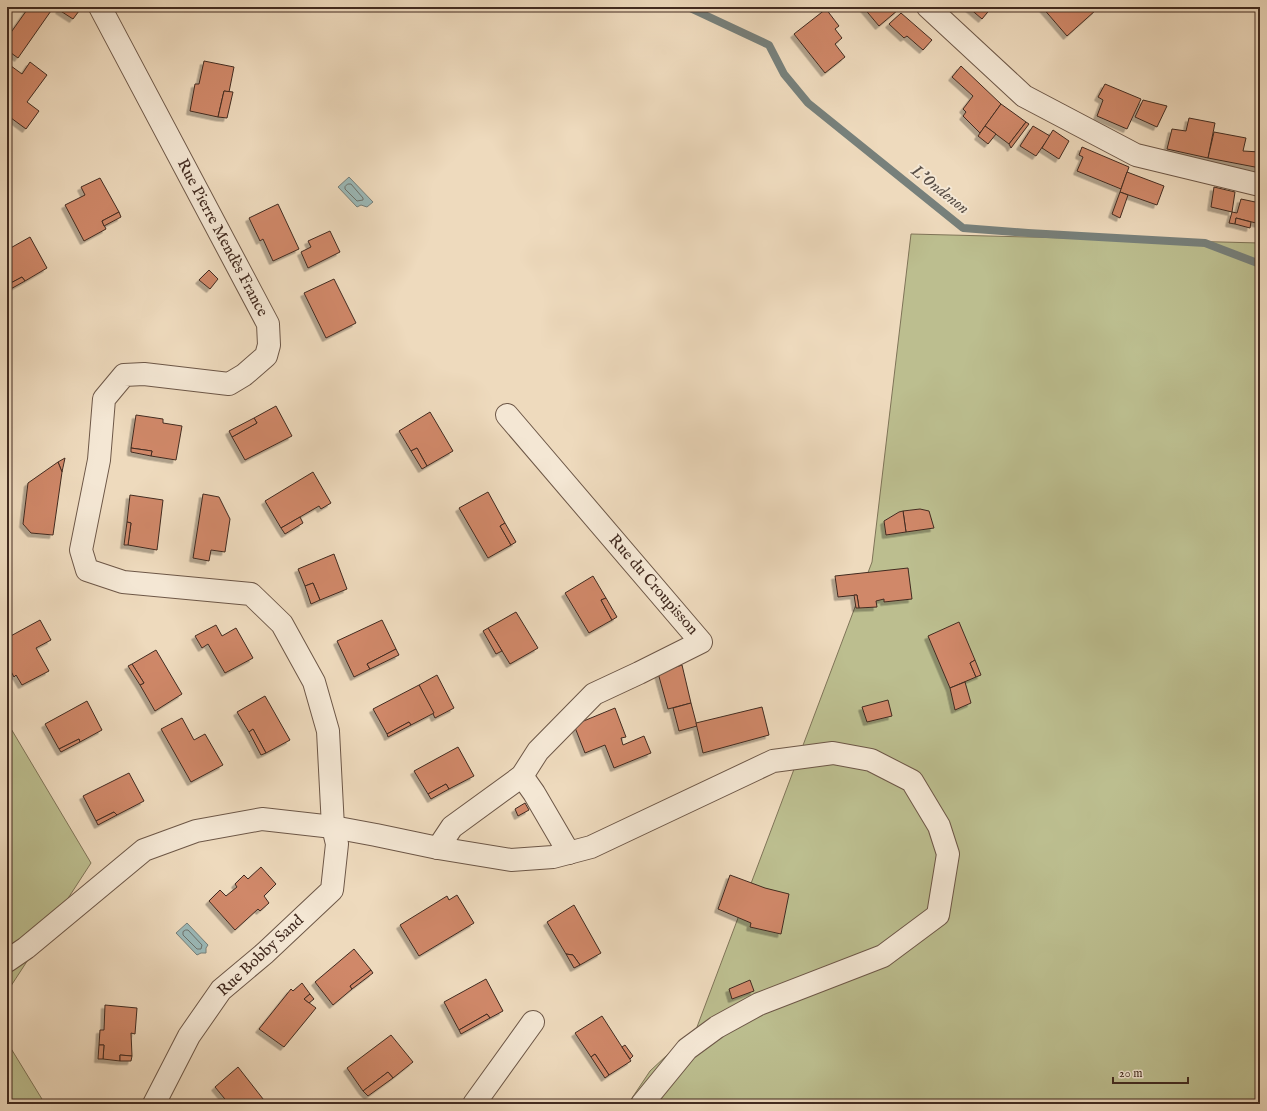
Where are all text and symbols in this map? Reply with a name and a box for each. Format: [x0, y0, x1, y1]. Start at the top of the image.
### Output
street label: Rue Pierre Mendès France [172, 156, 272, 320]
water label: L'Ondenon [906, 160, 973, 219]
street label: Rue du Croupisson [604, 531, 702, 640]
street label: Rue Bobby Sand [214, 911, 309, 1001]
scale bar [1113, 1059, 1188, 1085]
text: 20 m [1119, 1066, 1142, 1081]

